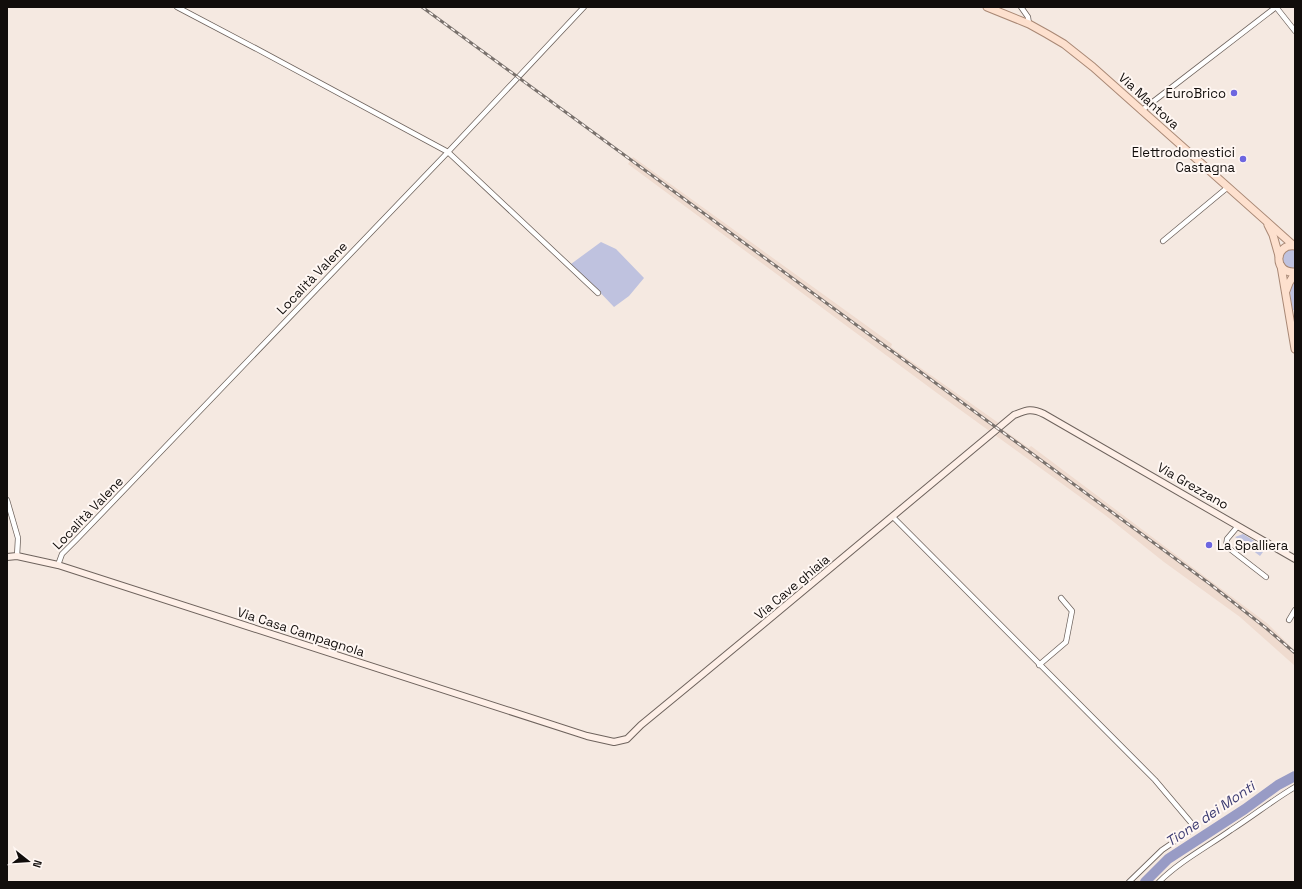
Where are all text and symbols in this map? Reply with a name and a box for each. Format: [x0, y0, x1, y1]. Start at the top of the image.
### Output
street label: Via Mantova [1115, 69, 1183, 133]
place label: EuroBrico [1166, 85, 1226, 102]
marker: EuroBrico [1229, 88, 1239, 98]
place label: Elettrodomestici Castagna [1132, 144, 1236, 176]
marker: Elettrodomestici Castagna [1238, 154, 1248, 164]
street label: Località Valene [273, 238, 351, 318]
street label: Via Grezzano [1154, 459, 1232, 513]
street label: Località Valene [49, 473, 127, 553]
place label: La Spalliera [1217, 537, 1289, 554]
marker: La Spalliera [1204, 540, 1214, 550]
street label: Via Cave ghiaia [751, 550, 833, 623]
street label: Via Casa Campagnola [235, 603, 367, 661]
water label: Tione dei Monti [1162, 777, 1259, 851]
north arrow [8, 841, 48, 881]
text: N [30, 858, 45, 869]

